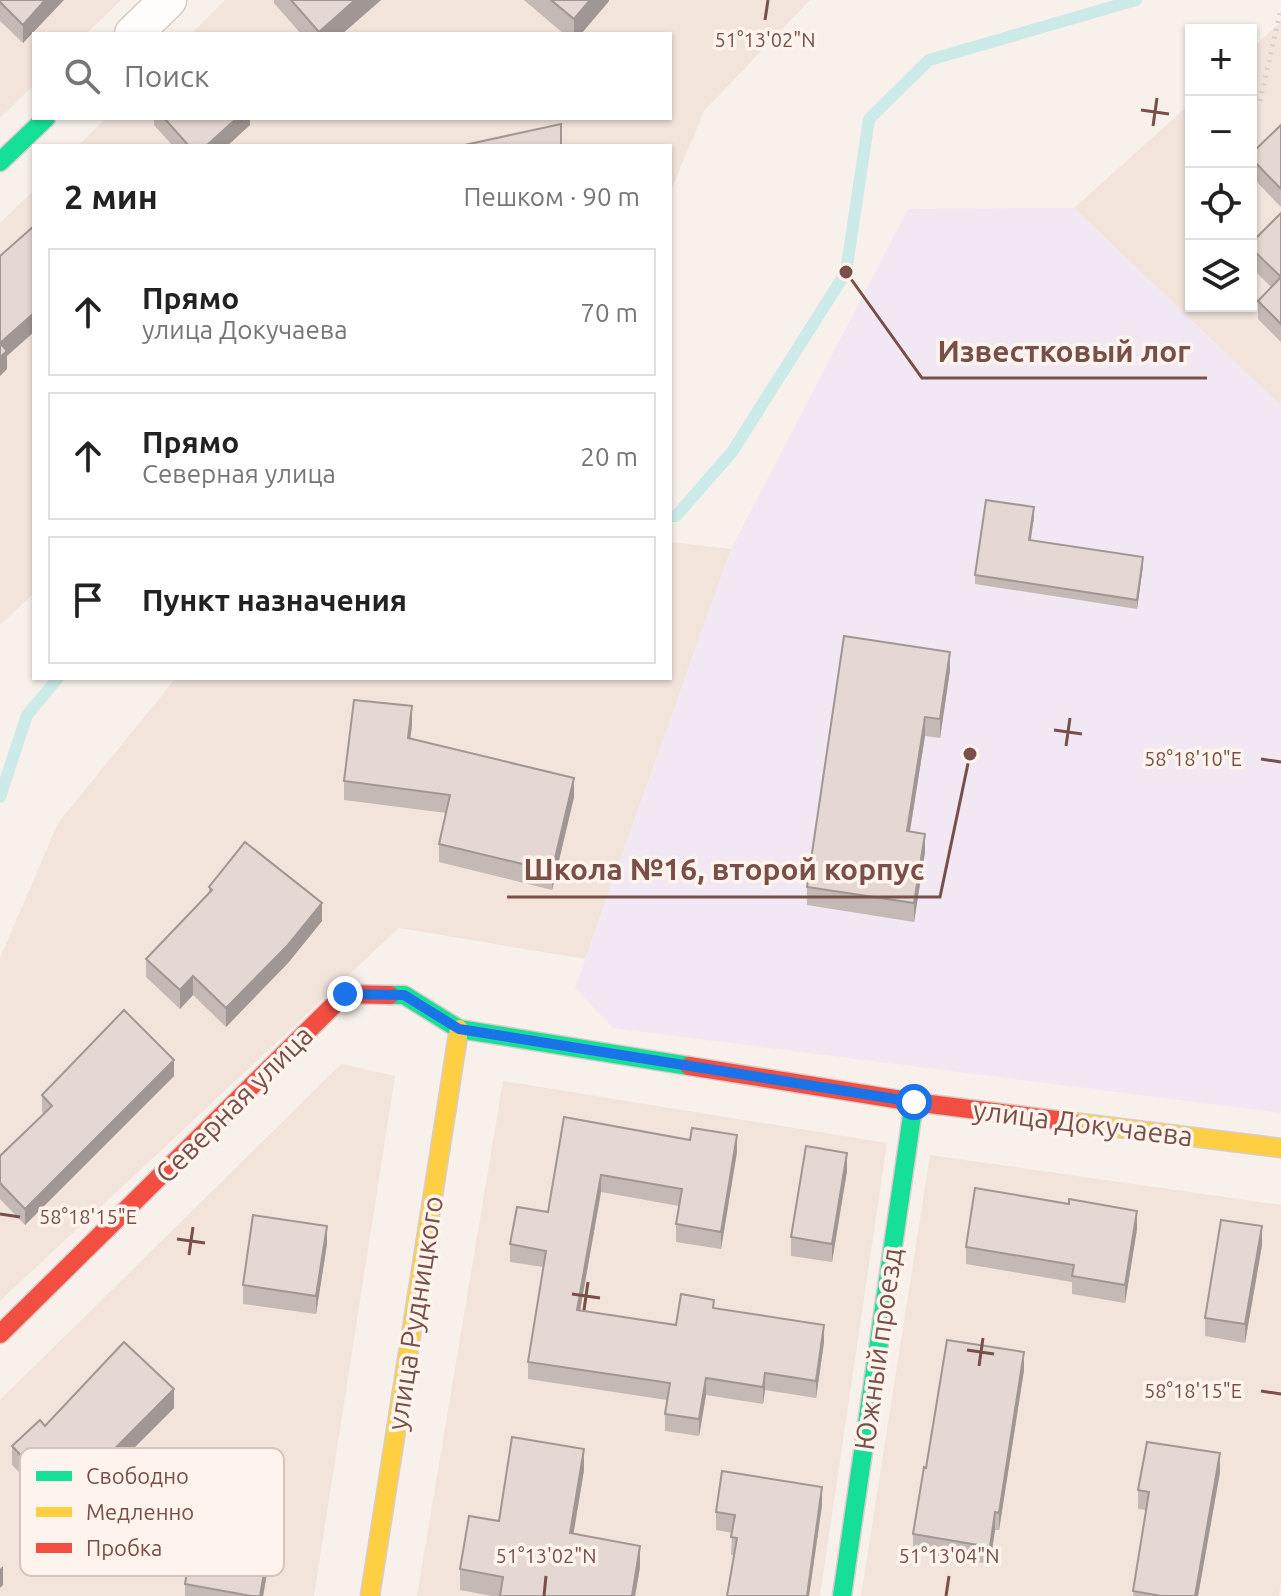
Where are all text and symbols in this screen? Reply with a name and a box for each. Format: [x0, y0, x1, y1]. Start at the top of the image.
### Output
map controls [1185, 24, 1257, 312]
button: + [1185, 24, 1257, 96]
text: 51°13'02"N [714, 28, 816, 51]
search box [32, 32, 672, 120]
icon: search [60, 54, 104, 98]
text: Поиск [124, 59, 209, 93]
button: − [1185, 96, 1257, 168]
button: locate [1185, 168, 1257, 240]
text: 2 мин [64, 177, 158, 215]
text: Пешком · 90 m [464, 182, 640, 211]
button: layers [1185, 240, 1257, 312]
text: Прямо [142, 281, 239, 315]
icon: ahead [66, 290, 110, 334]
text: 70 m [580, 298, 638, 327]
text: улица Докучаева [142, 315, 348, 344]
callout: Известковый лог [922, 324, 1207, 378]
text: Известковый лог [937, 334, 1191, 368]
text: Прямо [142, 425, 239, 459]
icon: ahead [66, 434, 110, 478]
text: 20 m [580, 442, 638, 471]
text: Северная улица [142, 459, 336, 488]
icon: arrive [66, 578, 110, 622]
text: Пункт назначения [142, 583, 407, 617]
text: 58°18'10"E [1144, 747, 1242, 770]
callout: Школа №16, второй корпус [507, 843, 940, 897]
text: Школа №16, второй корпус [524, 852, 924, 886]
route end [327, 976, 363, 1012]
street label: Северная улица [149, 1019, 318, 1188]
route start [896, 1084, 932, 1120]
street label: улица Докучаева [971, 1094, 1195, 1151]
street label: улица Рудницкого [381, 1194, 448, 1432]
text: 58°18'15"E [39, 1205, 137, 1228]
street label: Южный проезд [848, 1246, 907, 1452]
text: 58°18'15"E [1144, 1379, 1242, 1402]
legend [20, 1448, 284, 1576]
text: Свободно [86, 1463, 189, 1488]
text: Медленно [86, 1499, 194, 1524]
text: Пробка [86, 1535, 162, 1560]
text: 51°13'02"N [495, 1544, 597, 1567]
text: 51°13'04"N [898, 1544, 1000, 1567]

